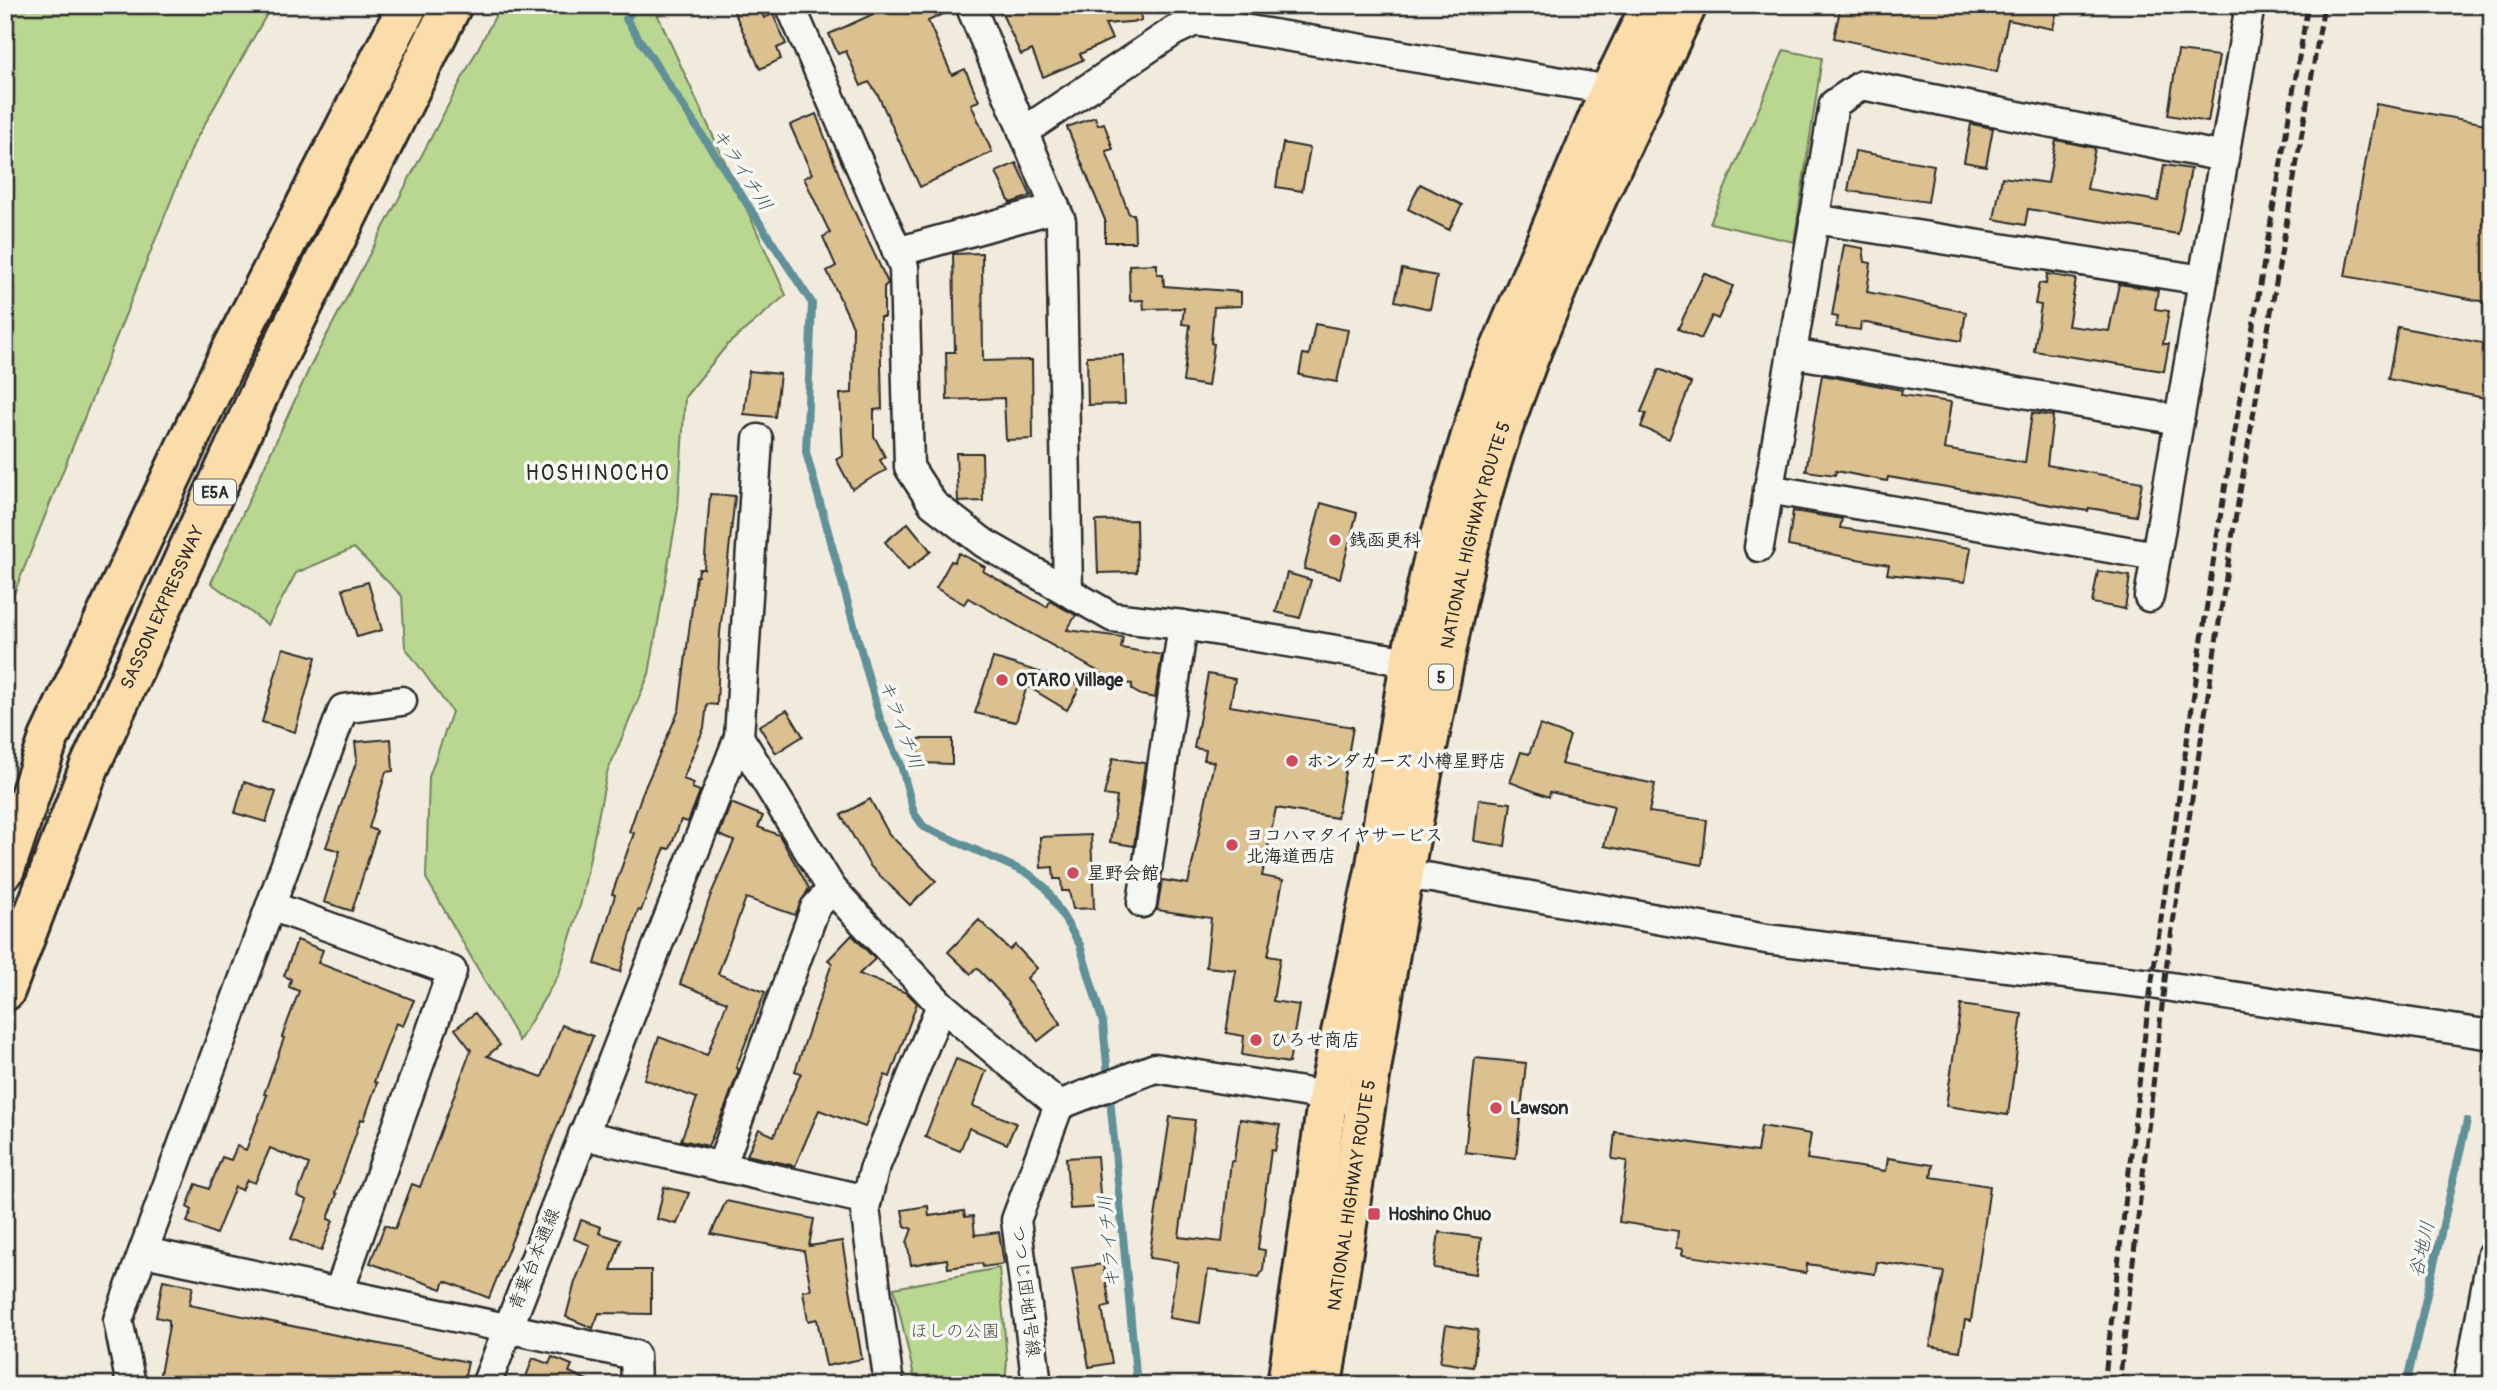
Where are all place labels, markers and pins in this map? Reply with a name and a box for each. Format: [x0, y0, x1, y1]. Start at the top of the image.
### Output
place label: 銭函更科 [1349, 529, 1421, 552]
marker: 銭函更科 [1327, 532, 1343, 548]
place label: OTARO Village [1016, 669, 1124, 692]
marker: OTARO Village [994, 672, 1010, 688]
place label: ホンダカーズ 小樽星野店 [1306, 750, 1506, 773]
marker: ホンダカーズ 小樽星野店 [1284, 753, 1300, 769]
place label: ヨコハマタイヤサービス 北海道西店 [1246, 824, 1443, 868]
marker: ヨコハマタイヤサービス 北海道西店 [1224, 837, 1240, 853]
place label: 星野会館 [1087, 862, 1159, 885]
marker: 星野会館 [1065, 865, 1081, 881]
place label: ひろせ商店 [1270, 1029, 1360, 1052]
marker: ひろせ商店 [1248, 1032, 1264, 1048]
place label: Lawson [1510, 1097, 1568, 1120]
marker: Lawson [1488, 1100, 1504, 1116]
place label: Hoshino Chuo [1388, 1203, 1491, 1226]
marker: Hoshino Chuo [1366, 1206, 1382, 1222]

